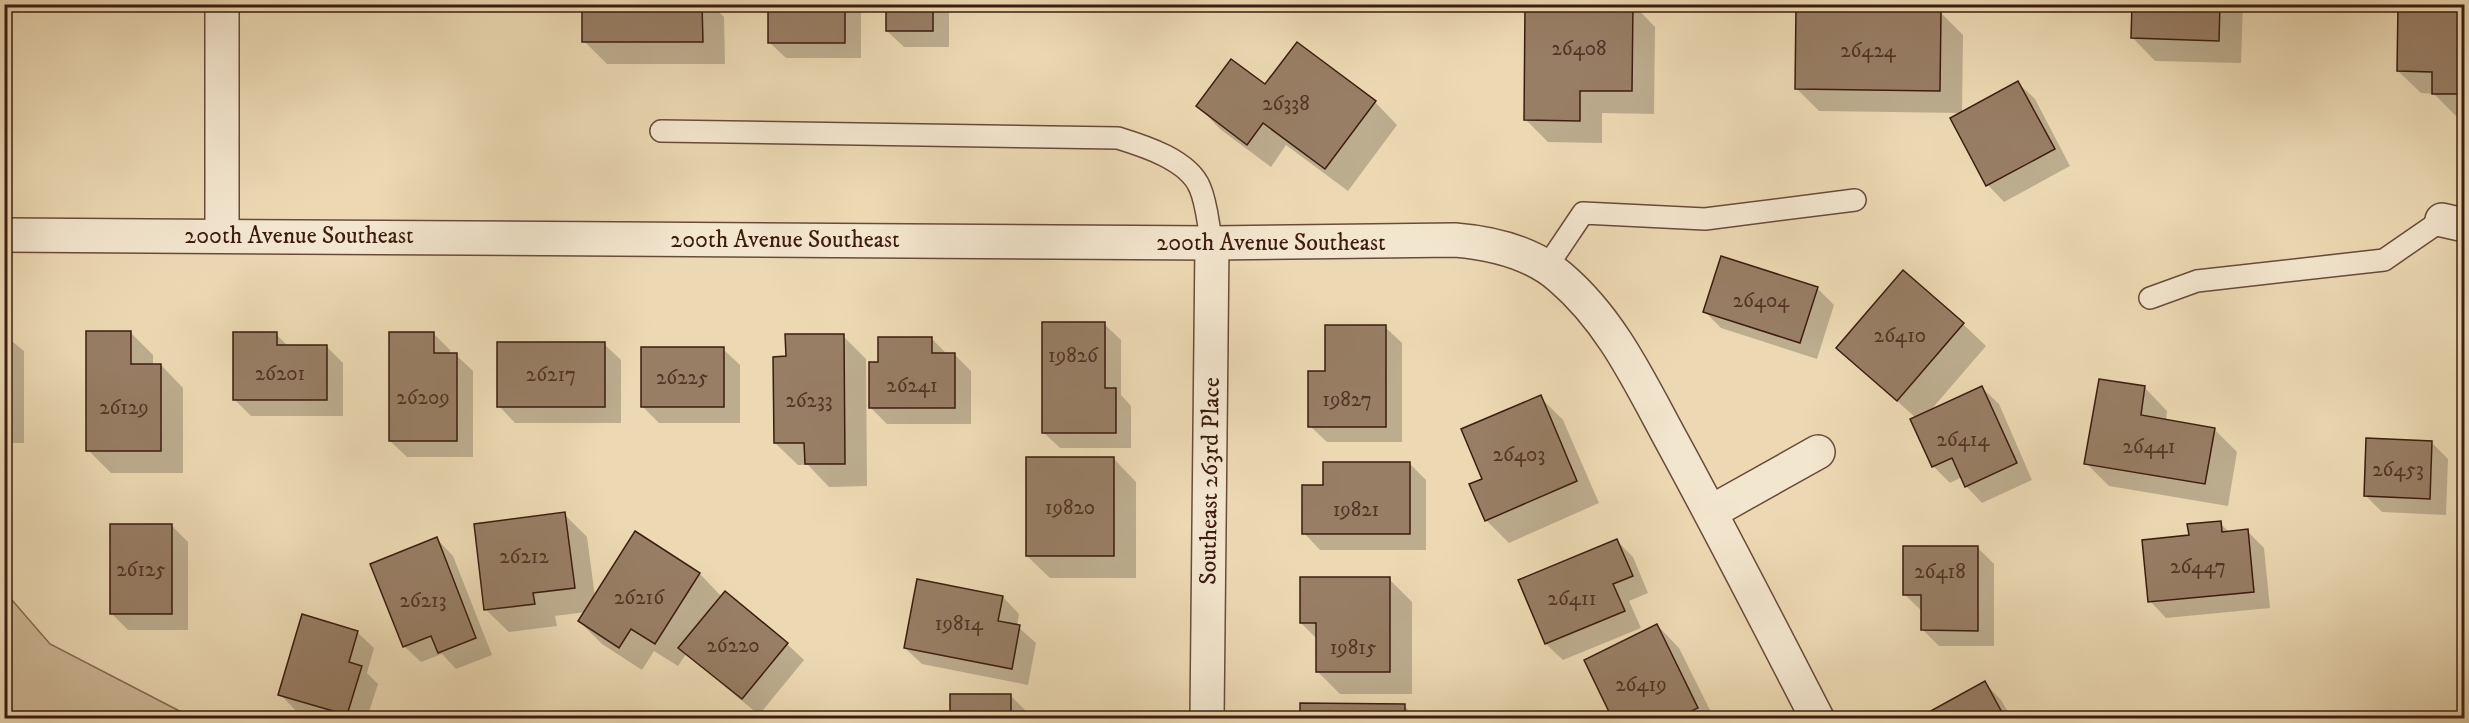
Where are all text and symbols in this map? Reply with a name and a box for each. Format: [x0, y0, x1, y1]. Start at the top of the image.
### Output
house number: 26408 [1551, 36, 1607, 62]
house number: 26424 [1840, 38, 1897, 64]
house number: 26338 [1262, 91, 1310, 117]
street label: 200th Avenue Southeast [184, 221, 414, 251]
street label: 200th Avenue Southeast [670, 225, 900, 255]
street label: 200th Avenue Southeast [1156, 228, 1386, 258]
house number: 26404 [1733, 288, 1790, 314]
house number: 26410 [1874, 323, 1926, 349]
house number: 19826 [1048, 343, 1099, 369]
house number: 26201 [255, 361, 305, 387]
house number: 26217 [526, 362, 576, 388]
house number: 26225 [656, 365, 708, 391]
house number: 26241 [886, 373, 938, 399]
street label: Southeast 263rd Place [1193, 377, 1227, 585]
house number: 26209 [396, 385, 450, 411]
house number: 19827 [1322, 387, 1372, 413]
house number: 26233 [785, 388, 833, 414]
house number: 26129 [99, 395, 149, 421]
house number: 26414 [1936, 427, 1990, 453]
house number: 26441 [2122, 434, 2176, 460]
house number: 26403 [1493, 442, 1545, 468]
house number: 26453 [2372, 457, 2424, 483]
house number: 19820 [1045, 495, 1095, 521]
house number: 19821 [1333, 497, 1379, 523]
house number: 26212 [499, 544, 549, 570]
house number: 26447 [2170, 554, 2226, 580]
house number: 26125 [116, 557, 166, 583]
house number: 26418 [1914, 559, 1966, 585]
house number: 26216 [614, 585, 665, 611]
house number: 26411 [1548, 586, 1596, 612]
house number: 26213 [399, 588, 447, 614]
house number: 19814 [935, 611, 984, 637]
house number: 26220 [706, 633, 760, 659]
house number: 19815 [1330, 635, 1376, 661]
house number: 26419 [1615, 672, 1667, 698]

